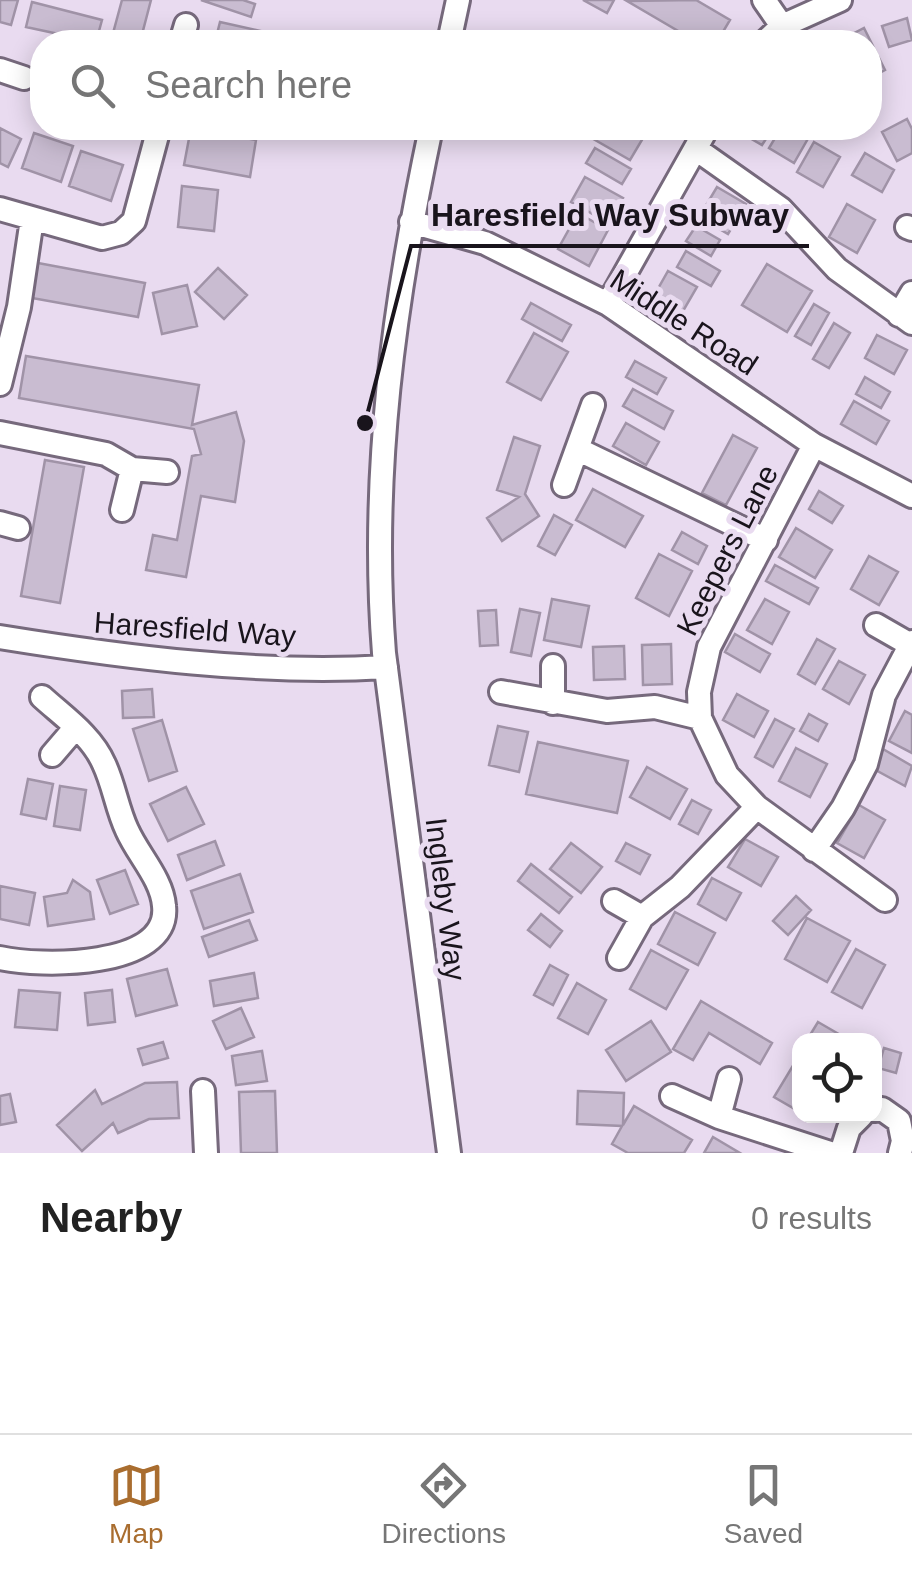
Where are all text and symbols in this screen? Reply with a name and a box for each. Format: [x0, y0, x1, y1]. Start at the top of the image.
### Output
search box [30, 30, 882, 140]
icon: search [65, 58, 120, 113]
text: Search here [145, 64, 352, 106]
callout: Haresfield Way Subway [411, 184, 809, 246]
text: Haresfield Way Subway [431, 197, 789, 233]
street label: Middle Road [604, 262, 764, 382]
street label: Keepers Lane [670, 459, 784, 641]
street label: Haresfield Way [93, 605, 297, 653]
street label: Ingleby Way [420, 816, 472, 982]
map controls [792, 1033, 882, 1123]
button: locate [792, 1033, 882, 1123]
text: Nearby [40, 1194, 182, 1241]
text: 0 results [751, 1200, 872, 1236]
tab: Map [109, 1458, 164, 1550]
tab: Directions [382, 1458, 506, 1550]
tab: Saved [724, 1458, 803, 1550]

